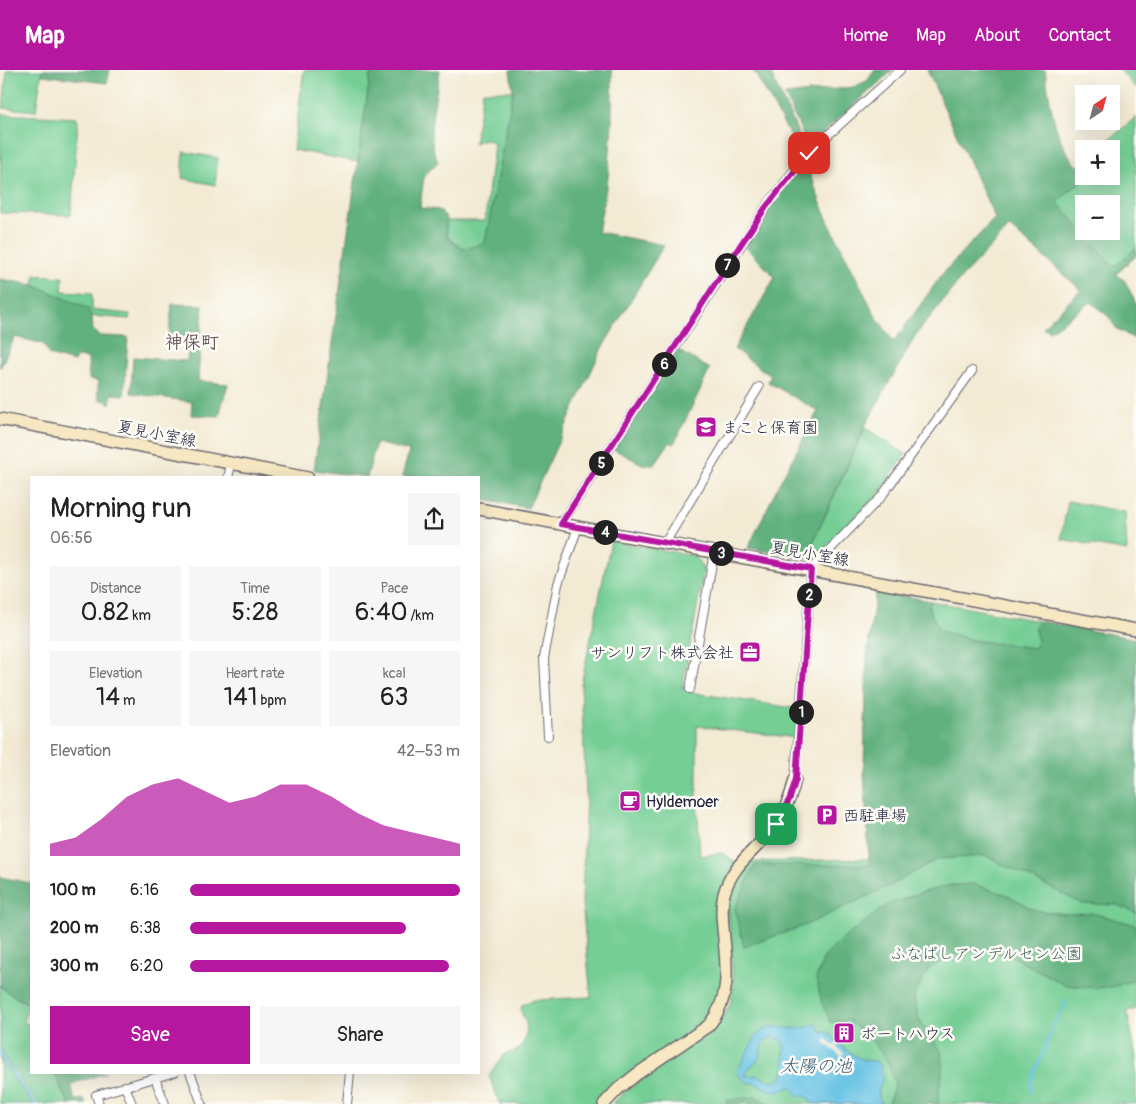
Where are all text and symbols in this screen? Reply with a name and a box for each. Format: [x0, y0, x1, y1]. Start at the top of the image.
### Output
text: Map [25, 21, 65, 50]
text: Home [843, 24, 888, 47]
text: Map [916, 24, 946, 47]
text: About [974, 24, 1020, 47]
text: Contact [1048, 24, 1111, 47]
north arrow [1075, 85, 1120, 130]
map controls [1075, 85, 1120, 240]
pin [788, 132, 830, 174]
icon: check [795, 139, 823, 167]
button: + [1075, 140, 1120, 185]
button: − [1075, 195, 1120, 240]
pin: 7 [714, 252, 740, 278]
text: 7 [724, 257, 731, 274]
district label: 神保町 [165, 331, 219, 354]
pin: 6 [652, 352, 676, 376]
text: 6 [660, 356, 669, 373]
school or university icon: まこと保育園 [694, 415, 718, 439]
street label: 夏見小室線 [116, 417, 198, 451]
place label: まこと保育園 [722, 418, 818, 438]
pin: 5 [588, 450, 614, 476]
text: 5 [598, 455, 605, 472]
text: Morning run [50, 491, 192, 526]
button: share [408, 493, 460, 545]
pin: 4 [592, 520, 618, 544]
text: 4 [601, 524, 610, 541]
text: 06:56 [50, 528, 93, 548]
street label: 夏見小室線 [769, 537, 851, 571]
pin: 3 [708, 540, 734, 566]
text: 3 [718, 545, 725, 562]
text: Distance [90, 580, 141, 597]
text: Time [240, 580, 270, 597]
text: Pace [380, 580, 408, 597]
pin: 2 [796, 582, 822, 608]
text: 2 [806, 587, 813, 604]
text: 0.82 [80, 597, 130, 628]
text: 5:28 [232, 597, 278, 628]
text: 6:40 [355, 597, 408, 628]
text: km [130, 607, 151, 624]
text: /km [408, 607, 434, 624]
office icon: サンリフト株式会社 [738, 640, 762, 664]
place label: サンリフト株式会社 [590, 643, 734, 663]
text: Elevation [89, 665, 142, 682]
text: Heart rate [225, 665, 285, 682]
text: kcal [383, 665, 406, 682]
text: 14 [96, 682, 120, 713]
text: 141 [223, 682, 258, 713]
text: 63 [380, 682, 409, 713]
text: m [120, 692, 136, 709]
text: bpm [258, 692, 287, 709]
pin: 1 [788, 700, 814, 724]
text: 1 [799, 704, 804, 721]
text: Elevation [50, 741, 111, 761]
text: 42–53 m [397, 741, 460, 761]
cafe icon: Hyldemoer [618, 789, 642, 813]
place label: Hyldemoer [646, 792, 719, 812]
pin [755, 803, 797, 845]
parking icon: 西駐車場 [815, 803, 839, 827]
place label: 西駐車場 [843, 806, 907, 826]
icon: arrive [762, 810, 790, 838]
text: 100 m [50, 880, 96, 900]
text: 6:16 [130, 880, 159, 900]
text: 200 m [50, 918, 98, 938]
text: 6:38 [130, 918, 161, 938]
park label: ふなばしアンデルセン公園 [890, 944, 1082, 964]
text: 300 m [50, 956, 98, 976]
text: 6:20 [130, 956, 163, 976]
button: Save [50, 1006, 250, 1064]
button: Share [260, 1006, 460, 1064]
building icon: ボートハウス [832, 1021, 856, 1045]
place label: ボートハウス [860, 1024, 955, 1044]
water label: 太陽の池 [780, 1055, 853, 1078]

